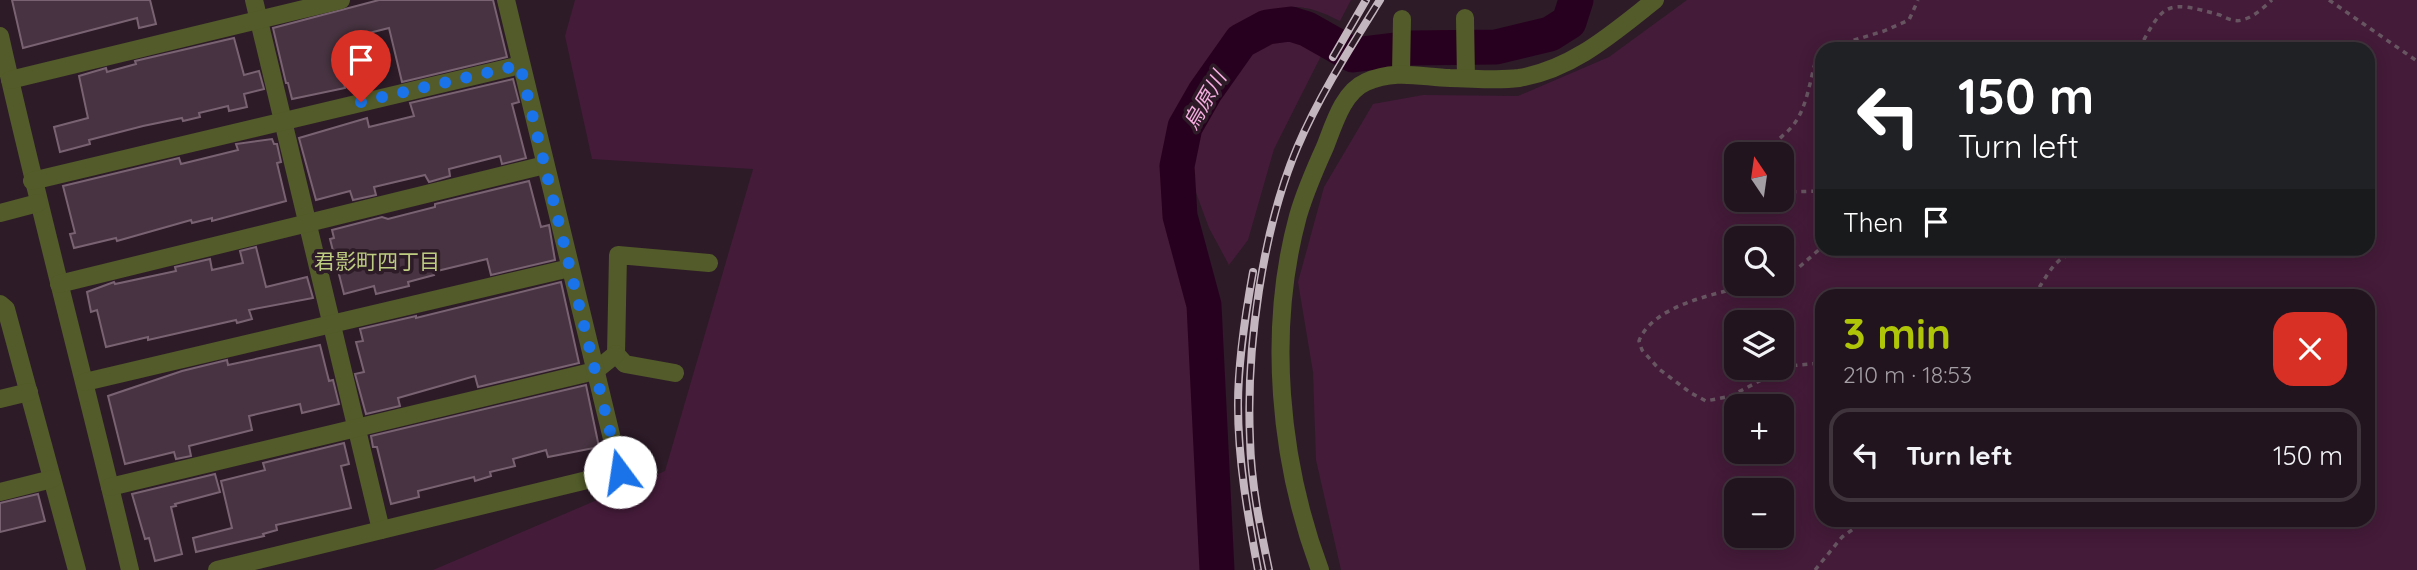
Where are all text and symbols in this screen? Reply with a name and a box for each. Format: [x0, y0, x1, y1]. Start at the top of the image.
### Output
pin [331, 30, 391, 102]
icon: arrive [342, 41, 380, 79]
water label: 烏原川 [1177, 64, 1232, 134]
text: 150 m [1958, 65, 2094, 126]
icon: left [1843, 70, 1934, 161]
text: Turn left [1958, 126, 2079, 166]
north arrow [1724, 142, 1794, 212]
map controls [1724, 142, 1794, 548]
icon: arrive [1917, 203, 1955, 241]
text: Then [1843, 206, 1903, 239]
button: search [1724, 226, 1794, 296]
district label: 君影町四丁目 [314, 248, 440, 274]
text: 3 min [1843, 307, 1951, 360]
button: layers [1724, 310, 1794, 380]
button: close [2273, 312, 2347, 386]
text: 210 m · 18:53 [1843, 360, 1972, 389]
button: + [1724, 394, 1794, 464]
position arrow [583, 435, 657, 509]
icon: left [1847, 436, 1885, 474]
text: Turn left [1906, 439, 2013, 472]
text: 150 m [2273, 439, 2343, 472]
button: − [1724, 478, 1794, 548]

